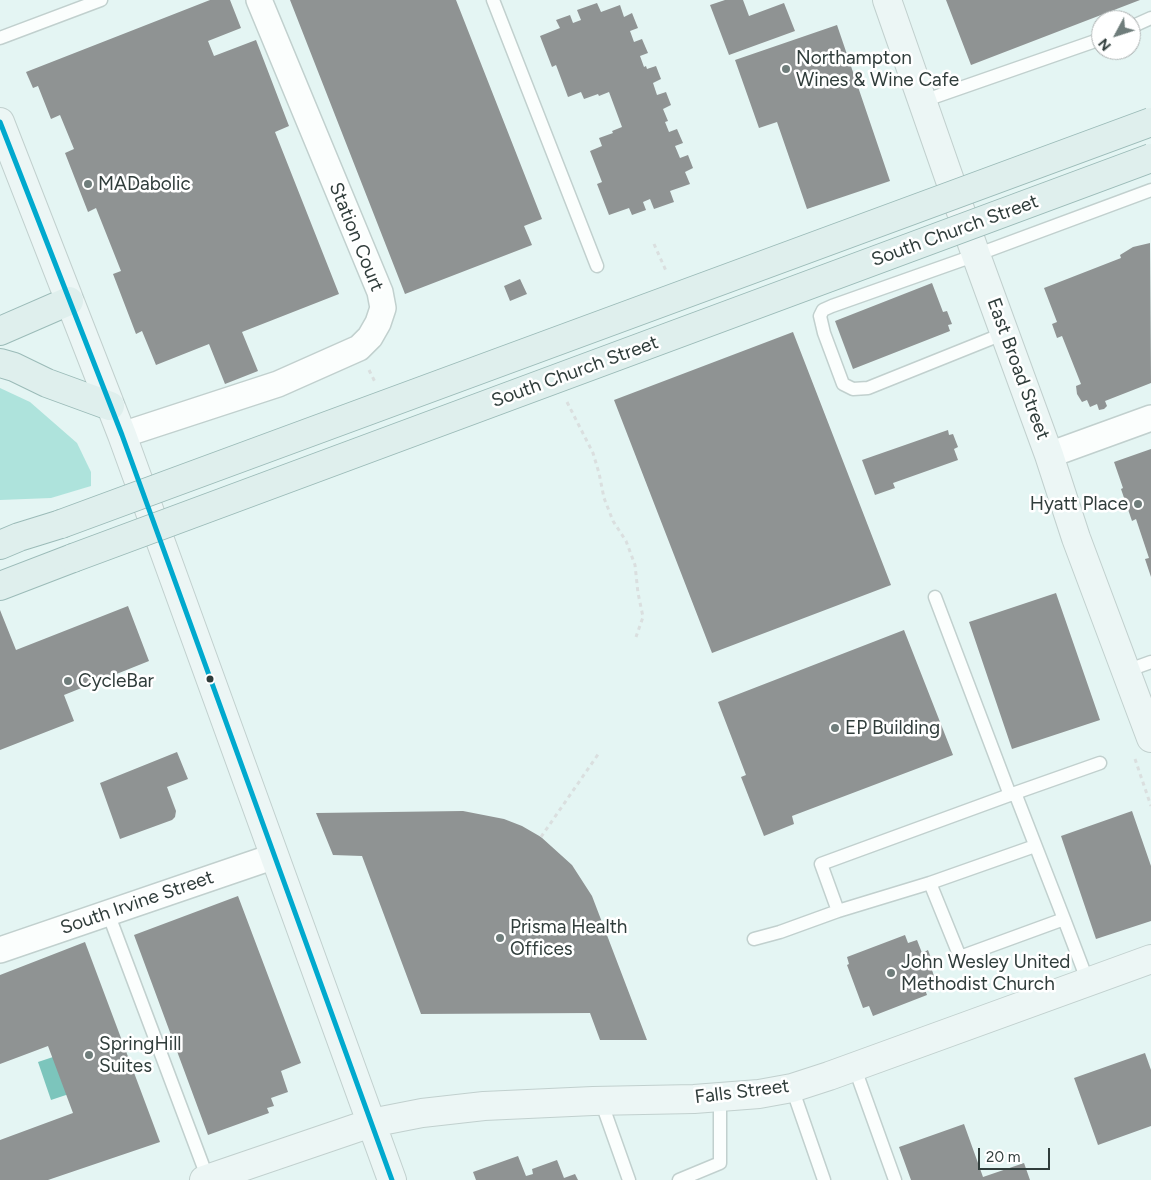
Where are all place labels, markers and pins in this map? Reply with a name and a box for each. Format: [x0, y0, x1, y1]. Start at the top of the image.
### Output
place label: Northampton Wines & Wine Cafe [796, 47, 959, 91]
marker: Northampton Wines & Wine Cafe [780, 63, 792, 75]
place label: MADabolic [98, 173, 191, 195]
marker: MADabolic [82, 178, 94, 190]
place label: Hyatt Place [1030, 493, 1128, 515]
marker: Hyatt Place [1132, 498, 1144, 510]
place label: CycleBar [78, 670, 154, 692]
unlabelled marker [205, 674, 215, 684]
marker: CycleBar [62, 675, 74, 687]
place label: EP Building [845, 717, 940, 739]
marker: EP Building [829, 722, 841, 734]
place label: Prisma Health Offices [510, 916, 627, 960]
marker: Prisma Health Offices [494, 932, 506, 944]
place label: John Wesley United Methodist Church [901, 951, 1070, 995]
marker: John Wesley United Methodist Church [885, 967, 897, 979]
place label: SpringHill Suites [99, 1033, 182, 1077]
marker: SpringHill Suites [83, 1049, 95, 1061]

